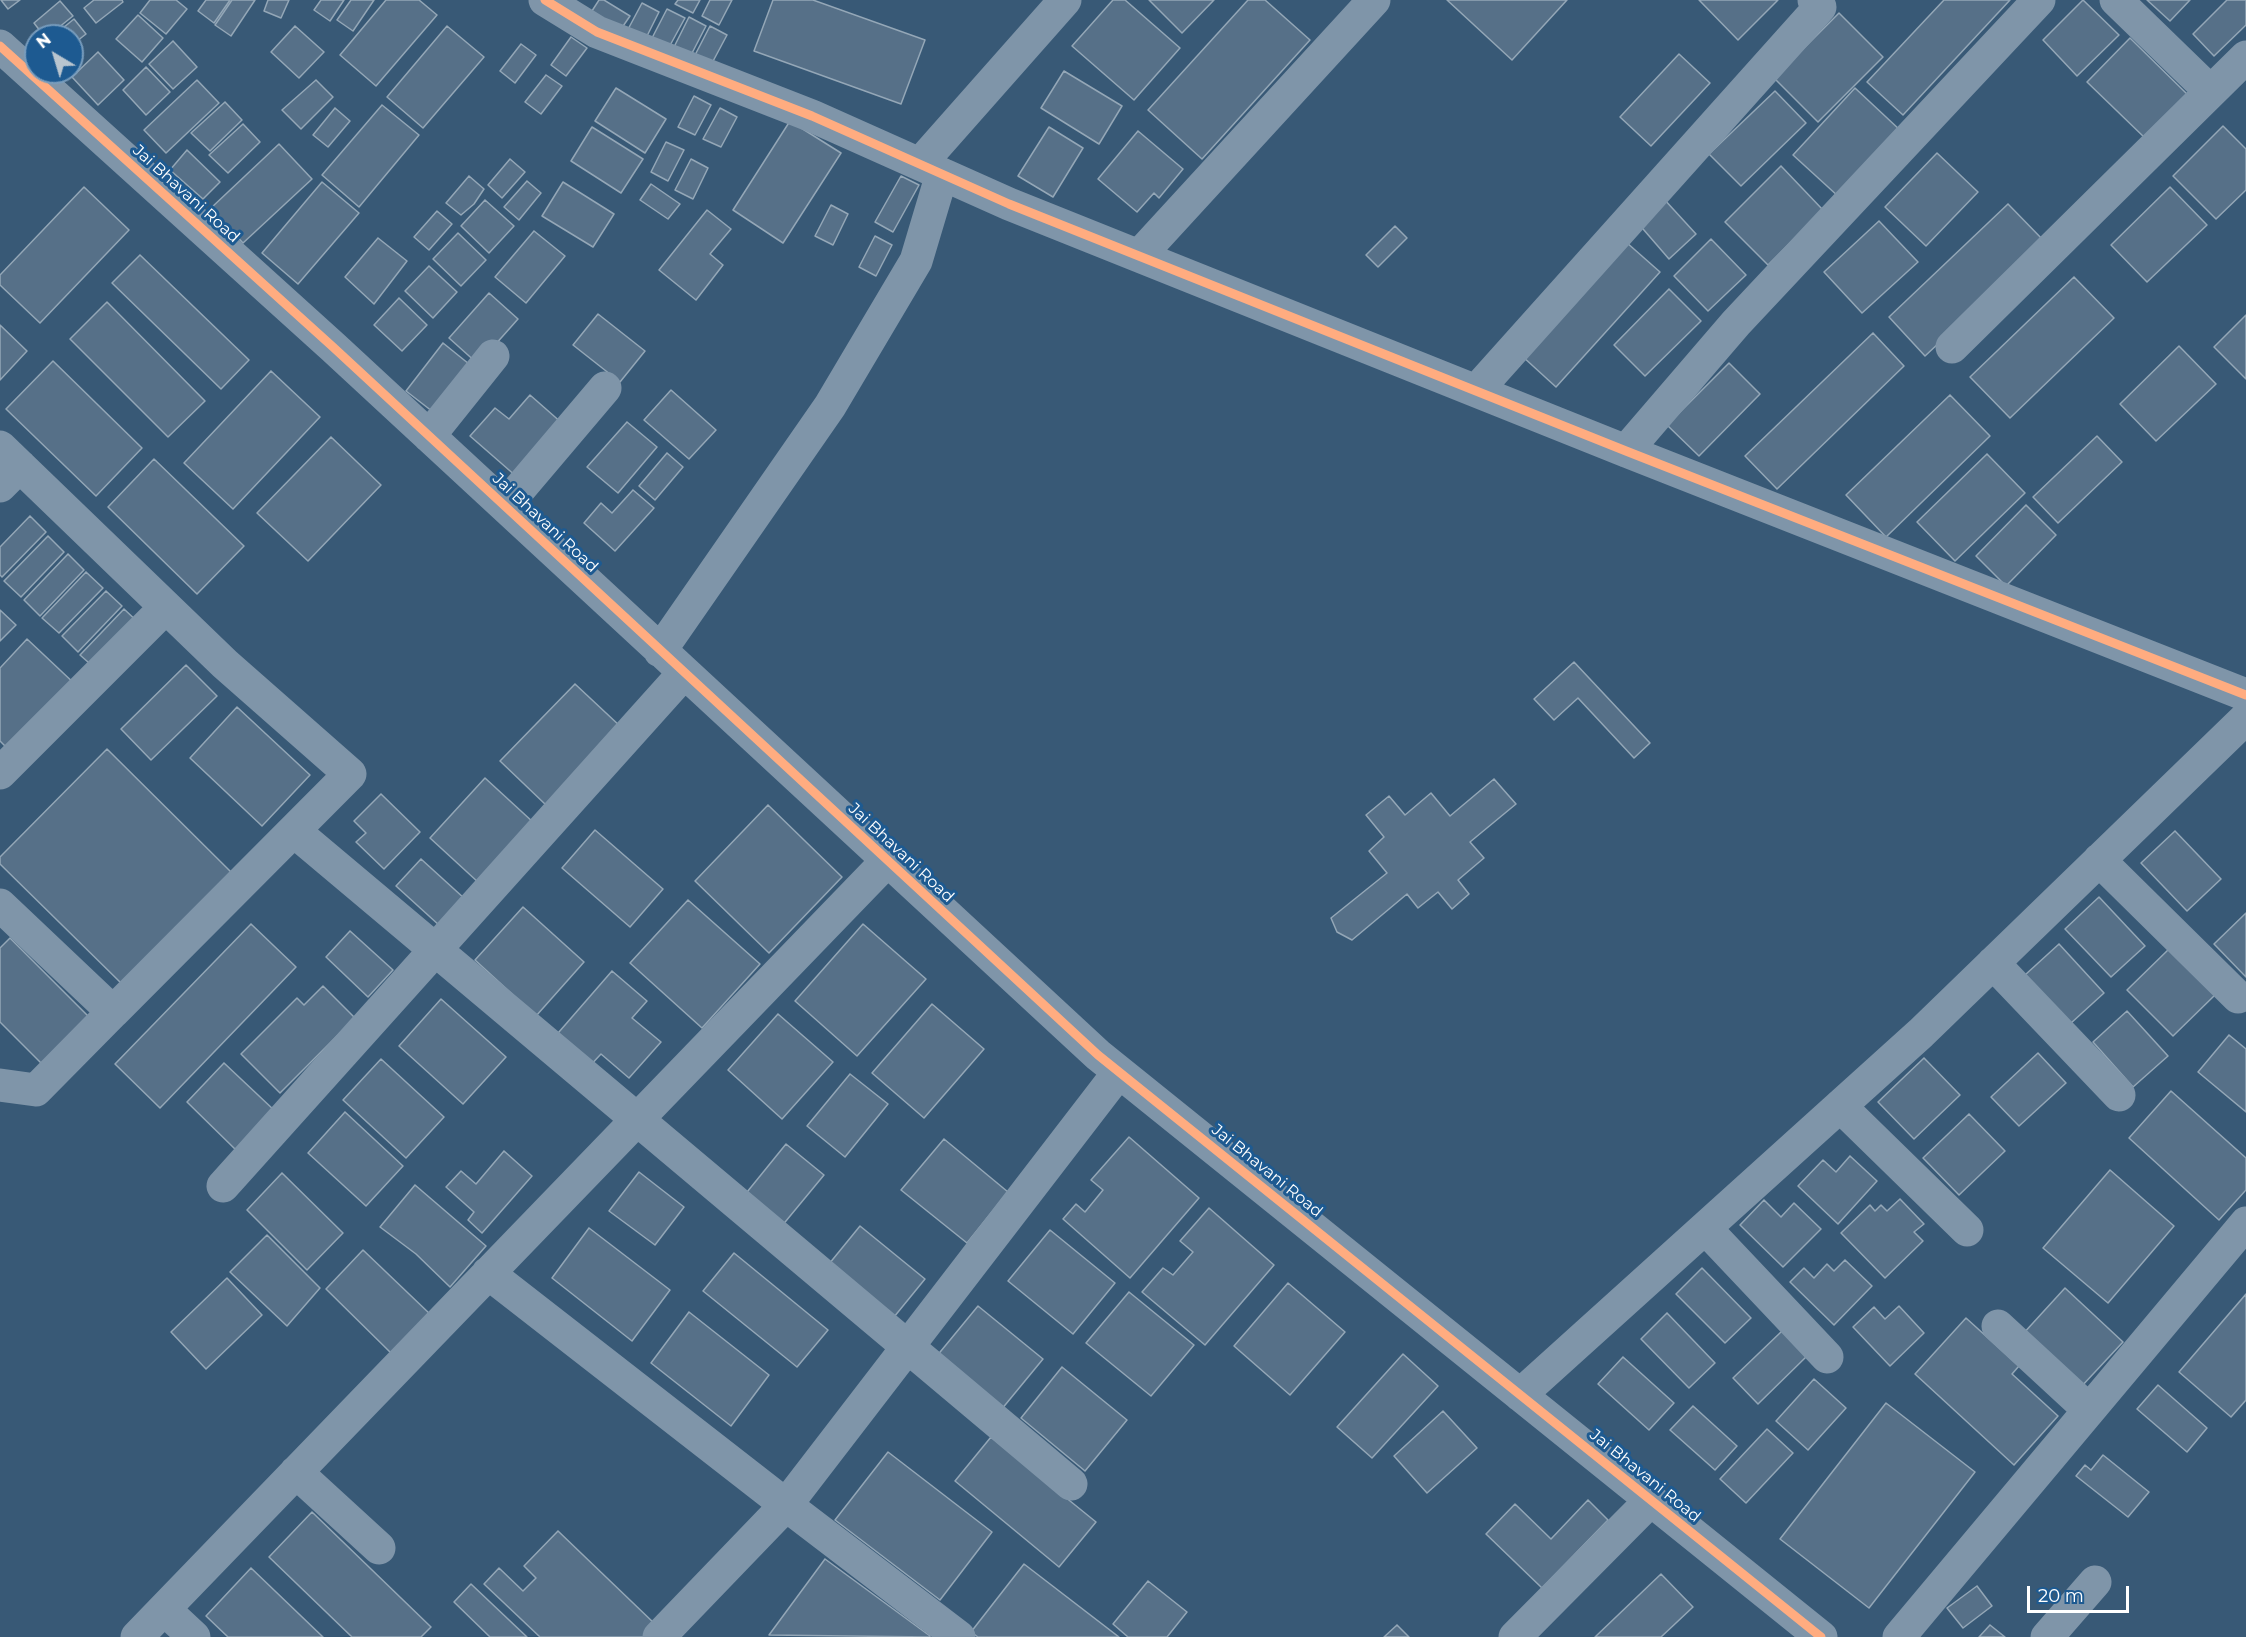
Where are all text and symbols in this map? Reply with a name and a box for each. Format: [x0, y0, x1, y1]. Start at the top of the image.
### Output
north arrow [24, 24, 84, 84]
text: N [33, 30, 55, 52]
street label: Jai Bhavani Road [129, 141, 243, 247]
street label: Jai Bhavani Road [488, 469, 602, 577]
street label: Jai Bhavani Road [844, 799, 958, 907]
street label: Jai Bhavani Road [1208, 1120, 1326, 1222]
street label: Jai Bhavani Road [1586, 1425, 1704, 1527]
scale bar [2030, 1574, 2132, 1612]
text: 20 m [2038, 1585, 2084, 1607]

